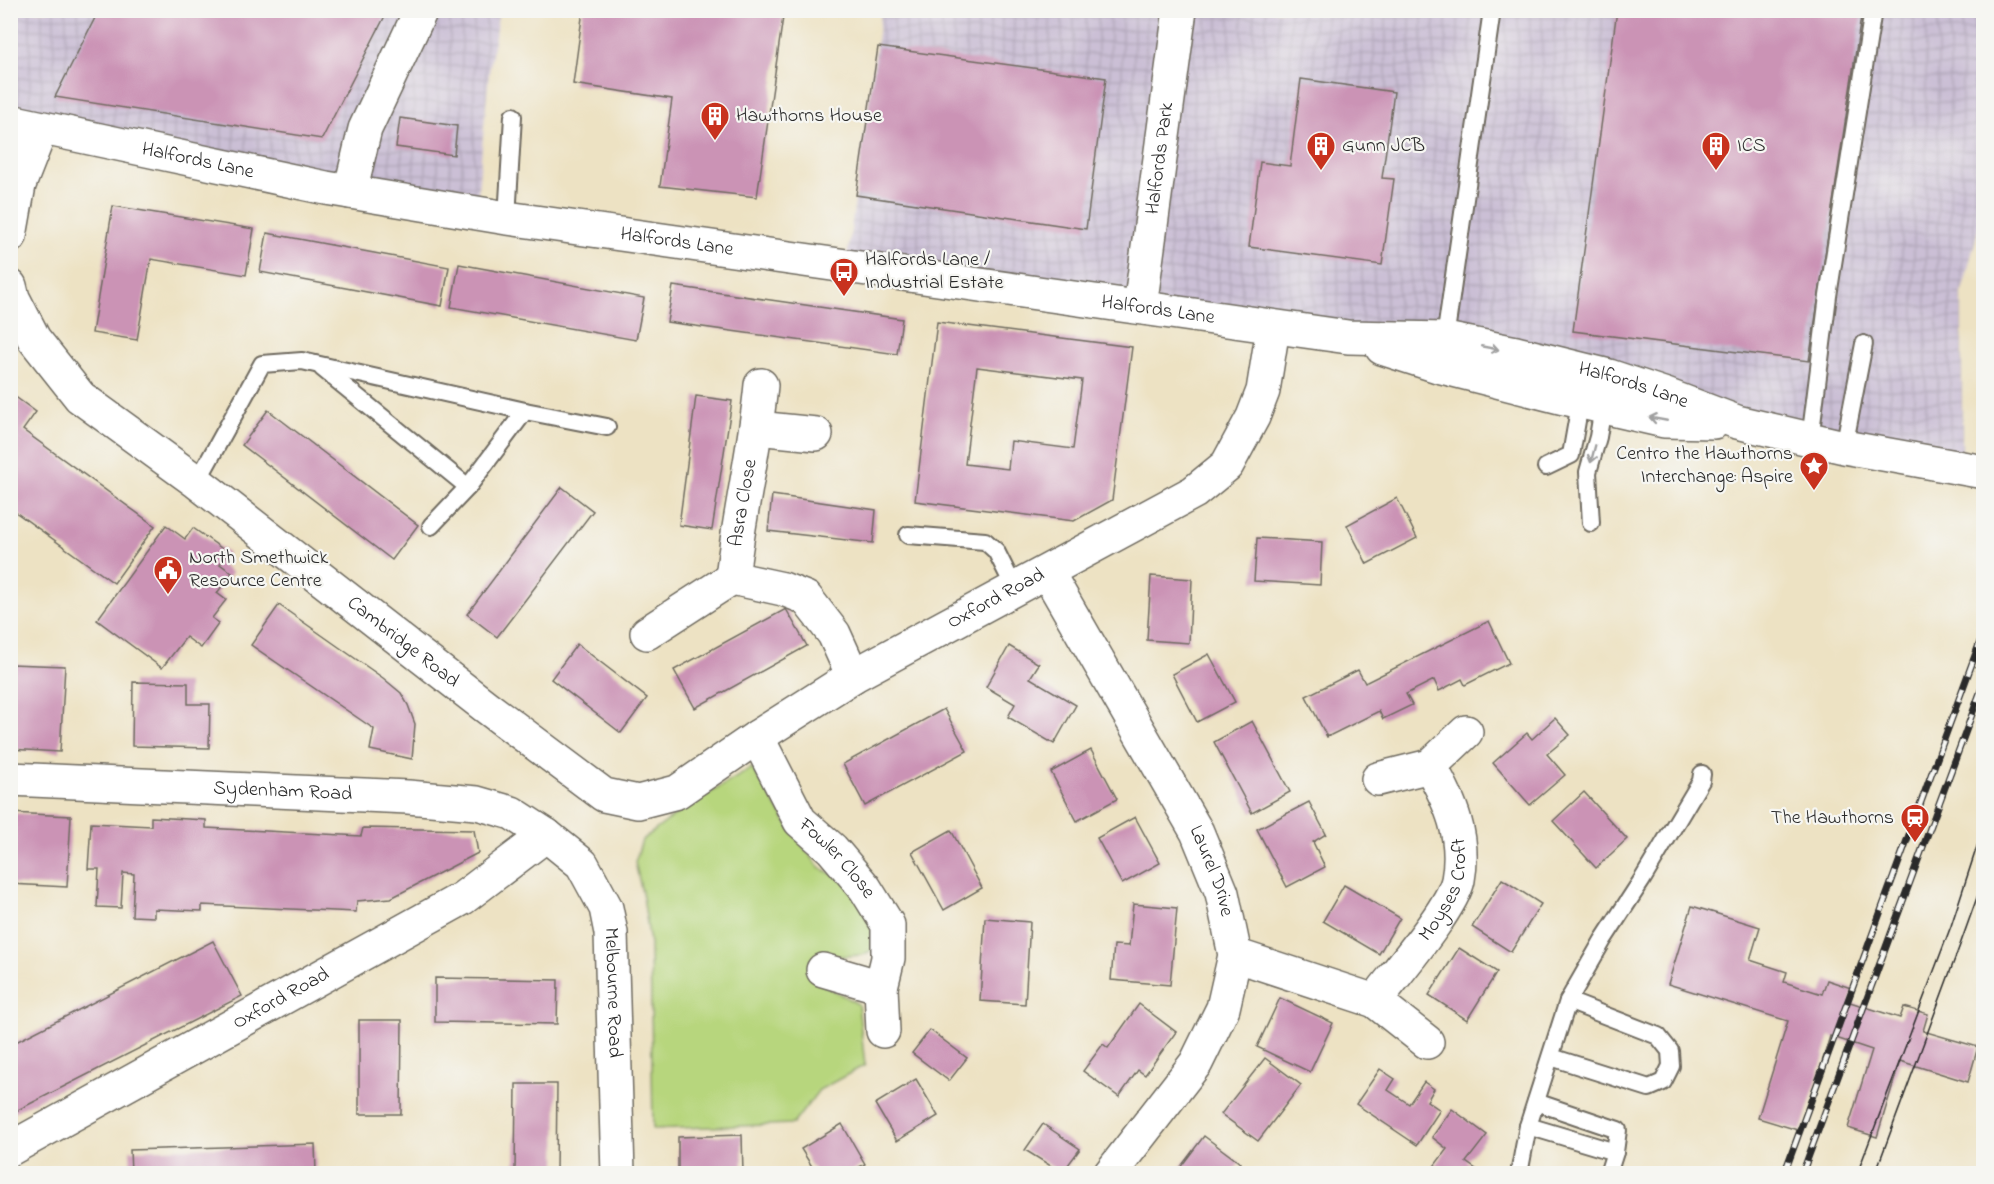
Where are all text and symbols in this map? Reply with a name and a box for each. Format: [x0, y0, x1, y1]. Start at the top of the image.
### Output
building icon: Hawthorns House [699, 100, 731, 142]
street label: Halfords Park [1138, 100, 1182, 216]
place label: Hawthorns House [736, 102, 882, 131]
building icon: Gunn JCB [1305, 130, 1337, 172]
building icon: ICS [1700, 130, 1732, 172]
place label: Gunn JCB [1342, 132, 1425, 161]
place label: ICS [1737, 132, 1766, 161]
street label: Halfords Lane [139, 135, 257, 187]
street label: Halfords Lane [618, 220, 735, 264]
place label: Halfords Lane / Industrial Estate [865, 246, 1004, 298]
bus stop icon: Halfords Lane / Industrial Estate [828, 256, 860, 298]
street label: Halfords Lane [1100, 288, 1217, 332]
one-way arrow [1480, 342, 1499, 354]
street label: Halfords Lane [1575, 354, 1693, 417]
one-way arrow [1649, 413, 1668, 424]
place label: Centro the Hawthorns Interchange: Aspire [1616, 440, 1793, 493]
one-way arrow [1587, 444, 1598, 463]
place icon: Centro the Hawthorns Interchange: Aspire [1798, 450, 1830, 492]
street label: Asra Close [722, 457, 765, 549]
place label: North Smethwick Resource Centre [189, 544, 328, 596]
public building icon: North Smethwick Resource Centre [152, 554, 184, 596]
street label: Oxford Road [942, 561, 1050, 637]
street label: Cambridge Road [341, 589, 465, 695]
street label: Sydenham Road [213, 774, 353, 809]
station icon: The Hawthorns [1899, 802, 1931, 844]
place label: The Hawthorns [1771, 804, 1894, 833]
street label: Fowler Close [791, 811, 883, 904]
street label: Laurel Drive [1182, 820, 1241, 919]
street label: Moyses Croft [1412, 836, 1475, 948]
street label: Melbourne Road [596, 927, 629, 1058]
street label: Oxford Road [228, 960, 335, 1037]

